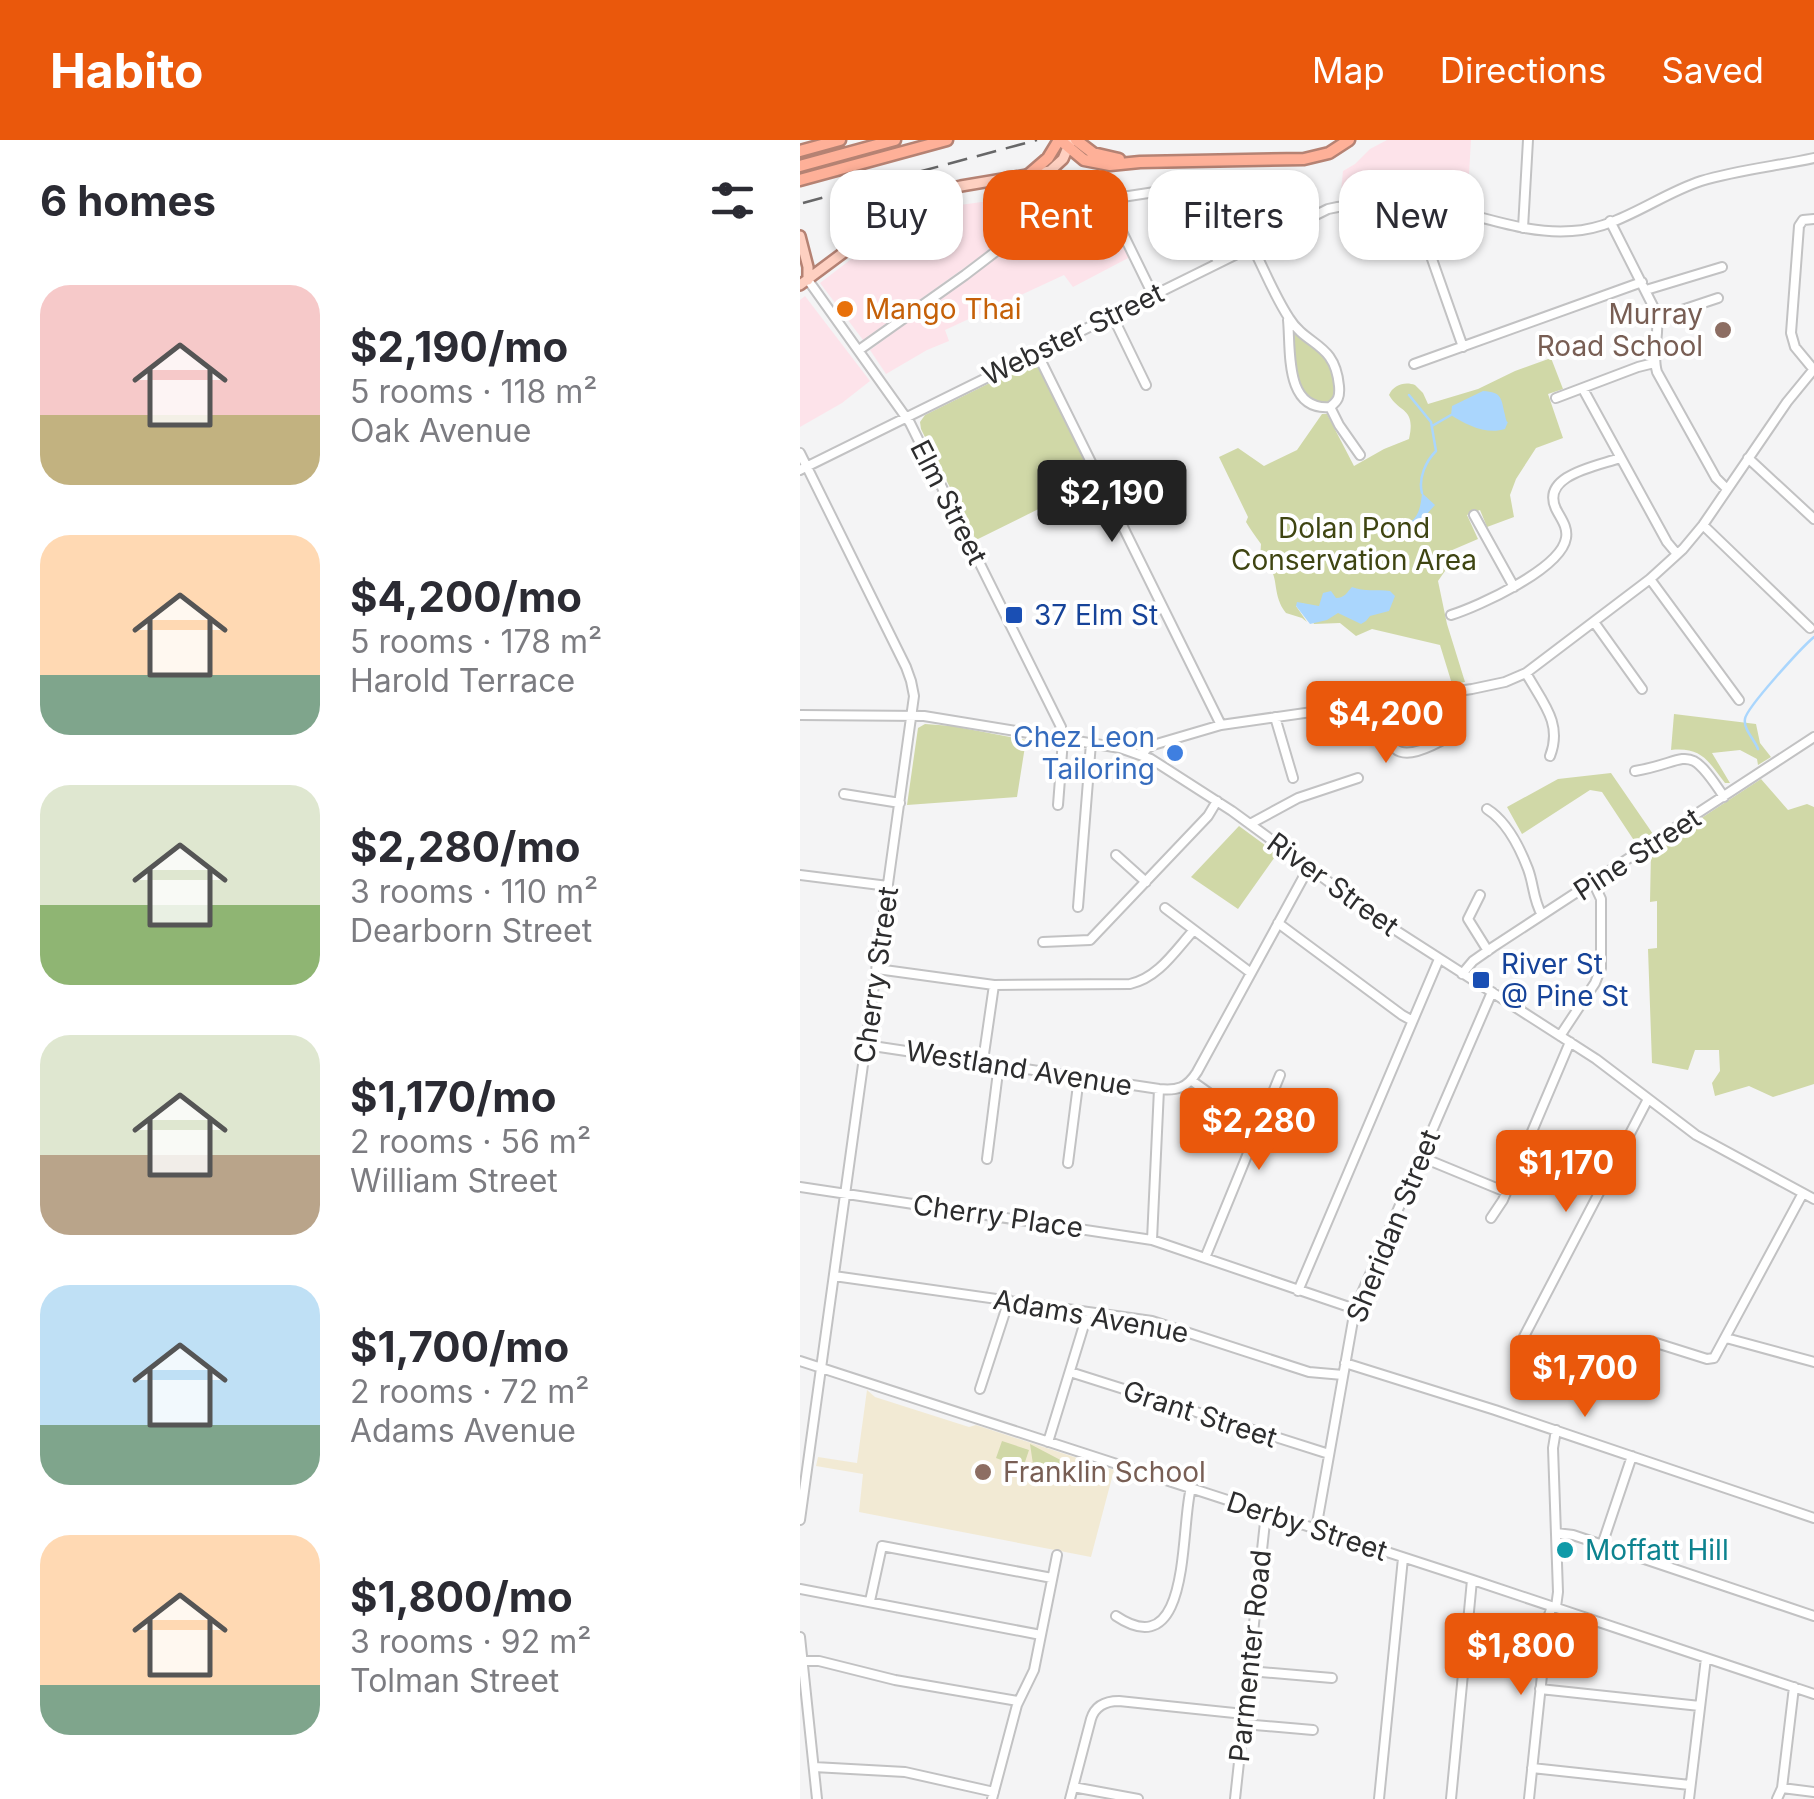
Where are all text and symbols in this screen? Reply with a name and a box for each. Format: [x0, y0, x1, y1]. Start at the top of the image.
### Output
text: Habito [50, 41, 204, 100]
text: Map [1312, 49, 1385, 91]
text: Directions [1440, 49, 1607, 91]
text: Saved [1662, 49, 1764, 91]
chip: Buy [830, 170, 963, 260]
chip: Rent [983, 170, 1128, 260]
chip: Filters [1148, 170, 1319, 260]
chip: New [1339, 170, 1484, 260]
icon: filters [705, 173, 760, 228]
text: 6 homes [40, 175, 216, 226]
street label: Webster Street [977, 276, 1169, 392]
place label: Mango Thai [865, 292, 1022, 326]
place label: Murray Road School [1537, 297, 1703, 363]
marker: Mango Thai [834, 298, 856, 320]
marker: Murray Road School [1712, 319, 1734, 341]
text: $2,190/mo [350, 321, 568, 372]
icon: home [120, 325, 240, 445]
text: 5 rooms · 118 m² [350, 372, 597, 411]
text: Oak Avenue [350, 411, 531, 450]
street label: Elm Street [903, 434, 995, 570]
pin: $2,190 [1031, 460, 1193, 545]
text: $2,190 [1059, 473, 1165, 512]
park label: Dolan Pond Conservation Area [1231, 511, 1477, 577]
text: $4,200/mo [350, 571, 582, 622]
icon: home [120, 575, 240, 695]
place label: 37 Elm St [1034, 598, 1158, 632]
marker: 37 Elm St [1003, 604, 1025, 626]
text: 5 rooms · 178 m² [350, 622, 602, 661]
text: Harold Terrace [350, 661, 575, 700]
pin: $4,200 [1305, 681, 1467, 766]
text: $4,200 [1328, 694, 1444, 733]
place label: Chez Leon Tailoring [1013, 720, 1155, 786]
marker: Chez Leon Tailoring [1164, 742, 1186, 764]
street label: Pine Street [1567, 800, 1707, 908]
text: $2,280/mo [350, 821, 581, 872]
icon: home [120, 825, 240, 945]
street label: River Street [1261, 825, 1405, 943]
text: 3 rooms · 110 m² [350, 872, 598, 911]
street label: Cherry Street [847, 885, 905, 1065]
text: Dearborn Street [350, 911, 592, 950]
place label: River St @ Pine St [1501, 947, 1628, 1013]
marker: River St @ Pine St [1470, 969, 1492, 991]
street label: Westland Avenue [903, 1033, 1135, 1103]
text: $1,170/mo [350, 1071, 556, 1122]
icon: home [120, 1075, 240, 1195]
pin: $2,280 [1178, 1088, 1340, 1173]
text: $2,280 [1202, 1101, 1316, 1140]
text: 2 rooms · 56 m² [350, 1122, 591, 1161]
street label: Sheridan Street [1339, 1125, 1447, 1327]
pin: $1,170 [1485, 1130, 1647, 1215]
text: $1,170 [1518, 1143, 1614, 1182]
text: William Street [350, 1161, 558, 1200]
street label: Cherry Place [911, 1187, 1085, 1245]
street label: Adams Avenue [991, 1282, 1191, 1350]
text: $1,700/mo [350, 1321, 569, 1372]
icon: home [120, 1325, 240, 1445]
pin: $1,700 [1504, 1335, 1666, 1420]
text: $1,700 [1532, 1348, 1638, 1387]
text: 2 rooms · 72 m² [350, 1372, 589, 1411]
street label: Grant Street [1119, 1373, 1281, 1455]
text: Adams Avenue [350, 1411, 576, 1450]
place label: Franklin School [1003, 1455, 1206, 1489]
marker: Franklin School [972, 1461, 994, 1483]
street label: Derby Street [1222, 1484, 1392, 1568]
place label: Moffatt Hill [1585, 1533, 1729, 1567]
marker: Moffatt Hill [1554, 1539, 1576, 1561]
street label: Parmenter Road [1222, 1548, 1278, 1764]
text: $1,800/mo [350, 1571, 573, 1622]
icon: home [120, 1575, 240, 1695]
pin: $1,800 [1440, 1613, 1602, 1698]
text: 3 rooms · 92 m² [350, 1622, 591, 1661]
text: $1,800 [1467, 1626, 1575, 1665]
text: Tolman Street [350, 1661, 559, 1700]

